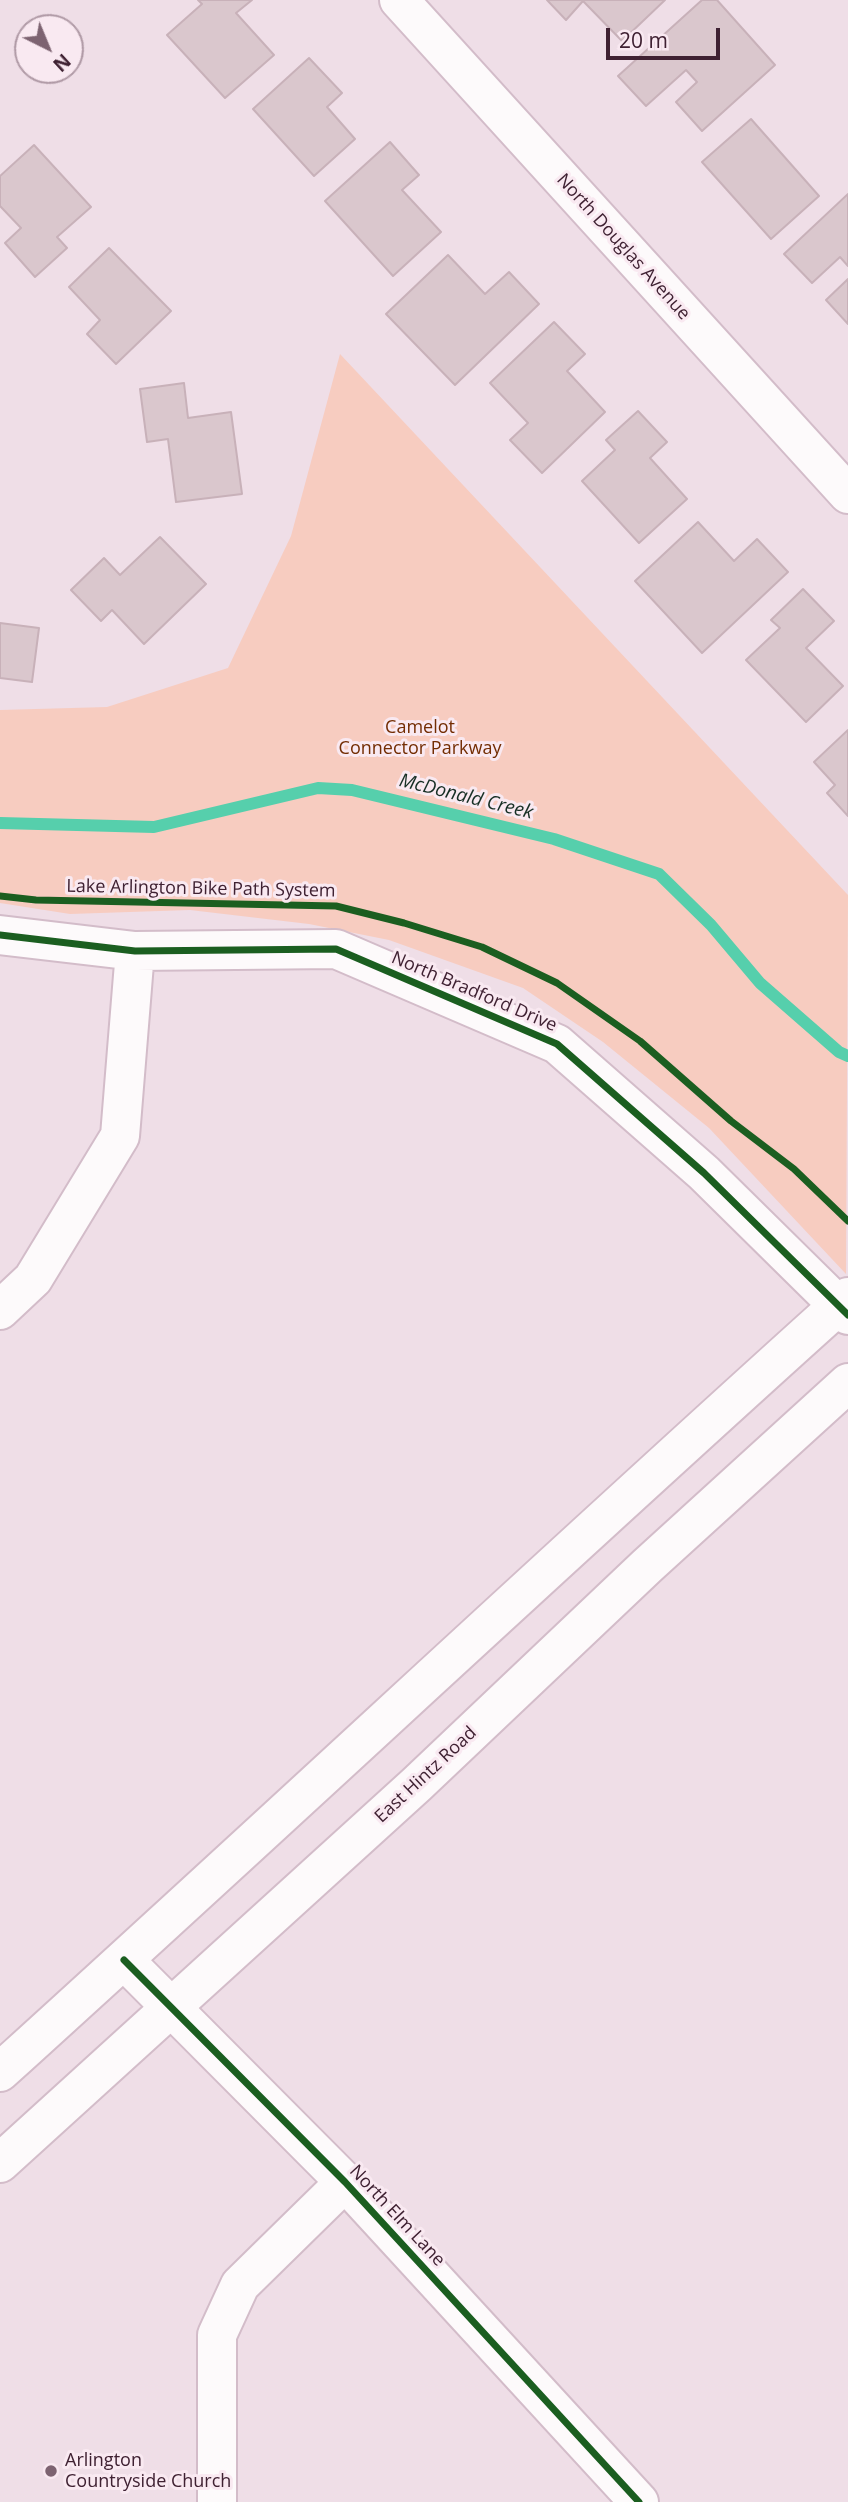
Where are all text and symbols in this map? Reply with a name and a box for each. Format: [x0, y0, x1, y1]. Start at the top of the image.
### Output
north arrow [14, 14, 84, 84]
scale bar [610, 14, 724, 58]
text: 20 m [619, 26, 668, 54]
text: N [47, 48, 76, 78]
street label: North Douglas Avenue [552, 170, 694, 324]
park label: Camelot Connector Parkway [339, 717, 501, 760]
water label: McDonald Creek [397, 769, 535, 825]
street label: Lake Arlington Bike Path System [66, 876, 336, 902]
street label: North Bradford Drive [388, 947, 560, 1037]
street label: East Hintz Road [371, 1722, 481, 1828]
street label: North Elm Lane [345, 2161, 449, 2271]
place label: Arlington Countryside Church [65, 2450, 231, 2492]
marker: Arlington Countryside Church [43, 2463, 59, 2479]

